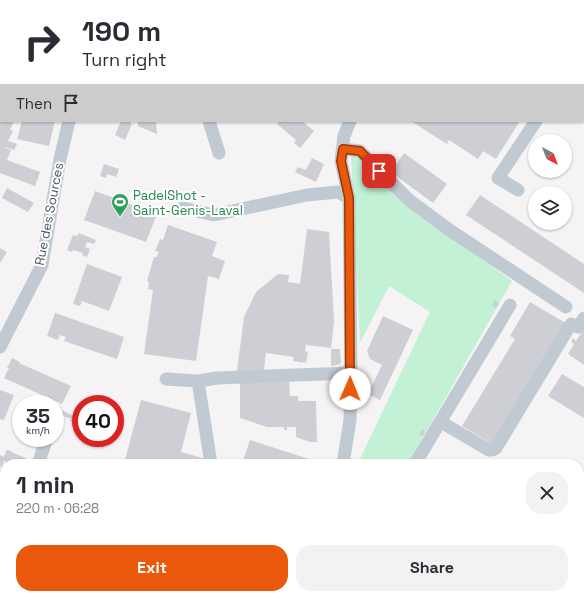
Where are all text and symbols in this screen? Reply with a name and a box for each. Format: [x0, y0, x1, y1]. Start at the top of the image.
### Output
text: 190 m [82, 13, 161, 49]
icon: right [16, 16, 68, 68]
text: Turn right [82, 48, 166, 71]
icon: arrive [60, 92, 82, 114]
text: Then [16, 94, 52, 113]
north arrow [528, 134, 572, 178]
map controls [528, 134, 572, 230]
pin [362, 154, 396, 188]
icon: arrive [368, 160, 390, 182]
street label: Rue des Sources [31, 161, 67, 267]
button: layers [528, 186, 572, 230]
place label: PadelShot - Saint-Genis-Laval [133, 187, 243, 219]
sports icon: PadelShot - Saint-Genis-Laval [110, 192, 130, 217]
position arrow [329, 368, 371, 410]
speed limit sign: 40 [72, 395, 124, 447]
text: 35 [26, 403, 50, 429]
text: km/h [26, 424, 50, 437]
text: 1 min [16, 469, 75, 500]
button: close [526, 472, 568, 514]
text: 220 m · 06:28 [16, 500, 99, 517]
button: Exit [16, 545, 288, 591]
button: Share [296, 545, 568, 591]

